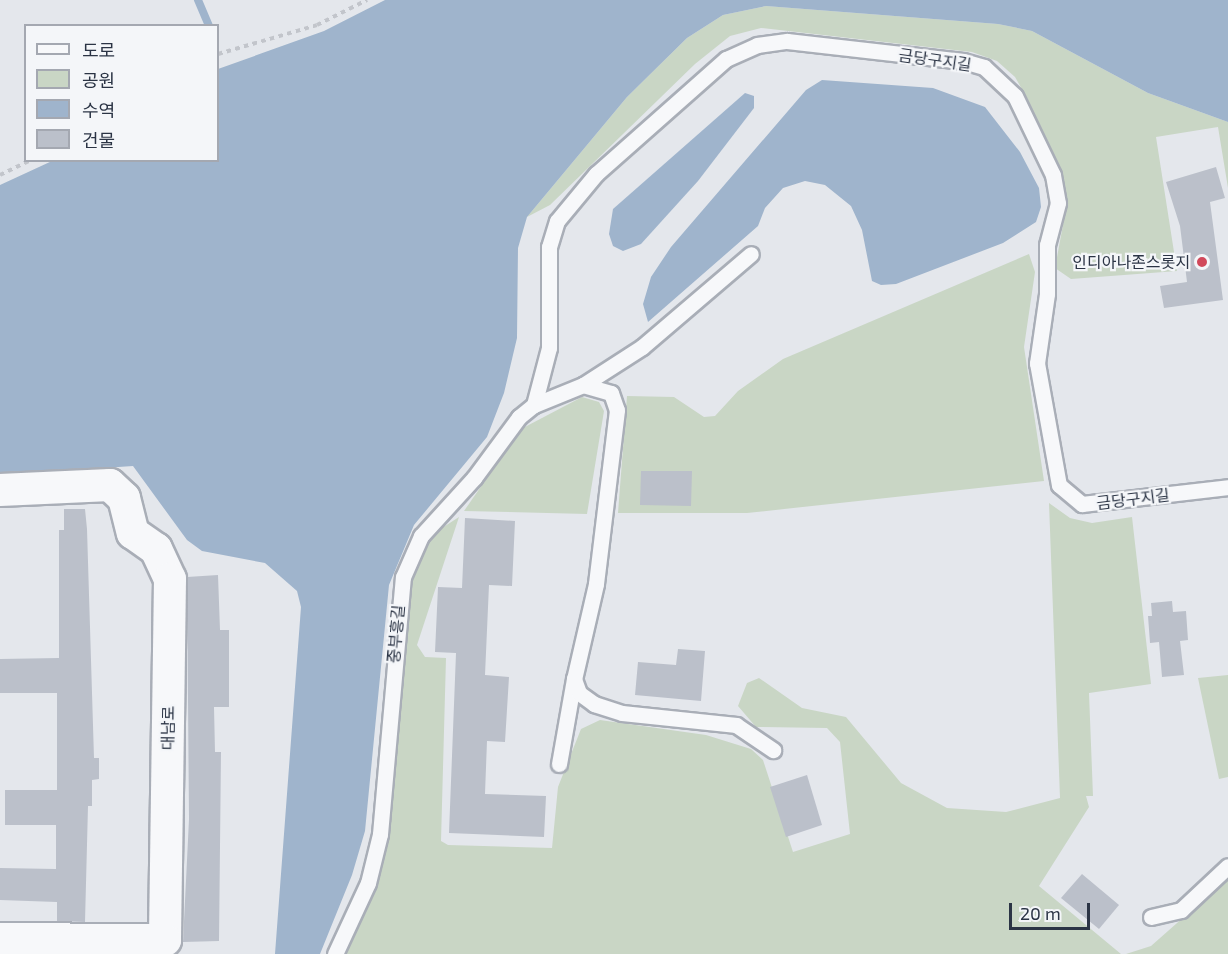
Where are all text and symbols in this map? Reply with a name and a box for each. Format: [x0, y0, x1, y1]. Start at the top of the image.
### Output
legend [24, 24, 219, 162]
text: 도로 [82, 39, 115, 61]
street label: 금당구지길 [897, 45, 973, 75]
text: 공원 [82, 69, 115, 91]
text: 수역 [82, 99, 115, 121]
text: 건물 [82, 129, 115, 151]
place label: 인디아나존스롯지 [1072, 252, 1190, 272]
marker: 인디아나존스롯지 [1195, 255, 1209, 269]
street label: 금당구지길 [1095, 485, 1171, 513]
street label: 중부흥길 [384, 604, 408, 664]
street label: 대남로 [158, 706, 178, 750]
scale bar [1012, 891, 1093, 929]
text: 20 m [1020, 902, 1061, 924]

